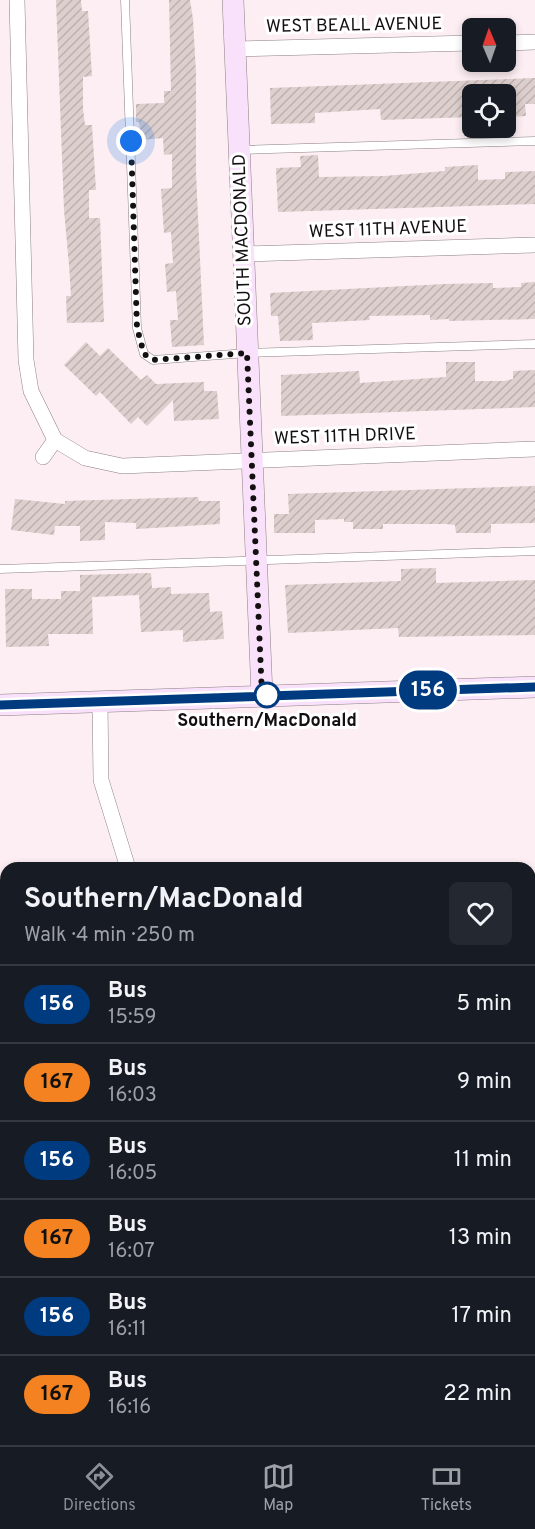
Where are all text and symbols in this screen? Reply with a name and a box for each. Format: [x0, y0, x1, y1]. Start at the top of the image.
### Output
street label: WEST BEALL AVENUE [266, 13, 442, 39]
north arrow [462, 18, 516, 72]
map controls [462, 18, 516, 138]
button: locate [462, 84, 516, 138]
your location [116, 126, 146, 156]
street label: SOUTH MACDONALD [228, 153, 258, 327]
street label: WEST 11TH AVENUE [308, 216, 468, 244]
street label: WEST 11TH DRIVE [274, 423, 416, 451]
line badge: 156 [394, 670, 462, 710]
text: 156 [411, 677, 445, 704]
marker: Southern/MacDonald [254, 682, 280, 708]
place label: Southern/MacDonald [177, 710, 357, 733]
text: Southern/MacDonald [24, 882, 303, 918]
button: heart [449, 882, 512, 945]
text: Walk · 4 min · 250 m [24, 923, 195, 949]
text: Bus [108, 978, 147, 1005]
text: 156 [40, 991, 74, 1018]
text: 5 min [457, 991, 512, 1018]
text: 15:59 [108, 1005, 157, 1031]
text: Bus [108, 1056, 147, 1083]
text: 167 [41, 1069, 73, 1096]
text: 9 min [457, 1069, 512, 1096]
text: 16:03 [108, 1083, 157, 1109]
text: Bus [108, 1134, 147, 1161]
text: 156 [40, 1147, 74, 1174]
text: 11 min [454, 1147, 512, 1174]
text: 16:05 [108, 1161, 157, 1187]
text: Bus [108, 1212, 147, 1239]
text: 167 [41, 1225, 73, 1252]
text: 13 min [449, 1225, 512, 1252]
text: 16:07 [108, 1239, 155, 1265]
text: Bus [108, 1290, 147, 1317]
text: 156 [40, 1303, 74, 1330]
text: 17 min [452, 1303, 512, 1330]
text: 16:11 [108, 1317, 147, 1343]
text: Bus [108, 1368, 147, 1395]
text: 167 [41, 1381, 73, 1408]
text: 22 min [443, 1381, 512, 1408]
text: 16:16 [108, 1395, 151, 1421]
tab: Directions [63, 1460, 136, 1516]
tab: Map [262, 1460, 295, 1516]
tab: Tickets [421, 1460, 472, 1516]

